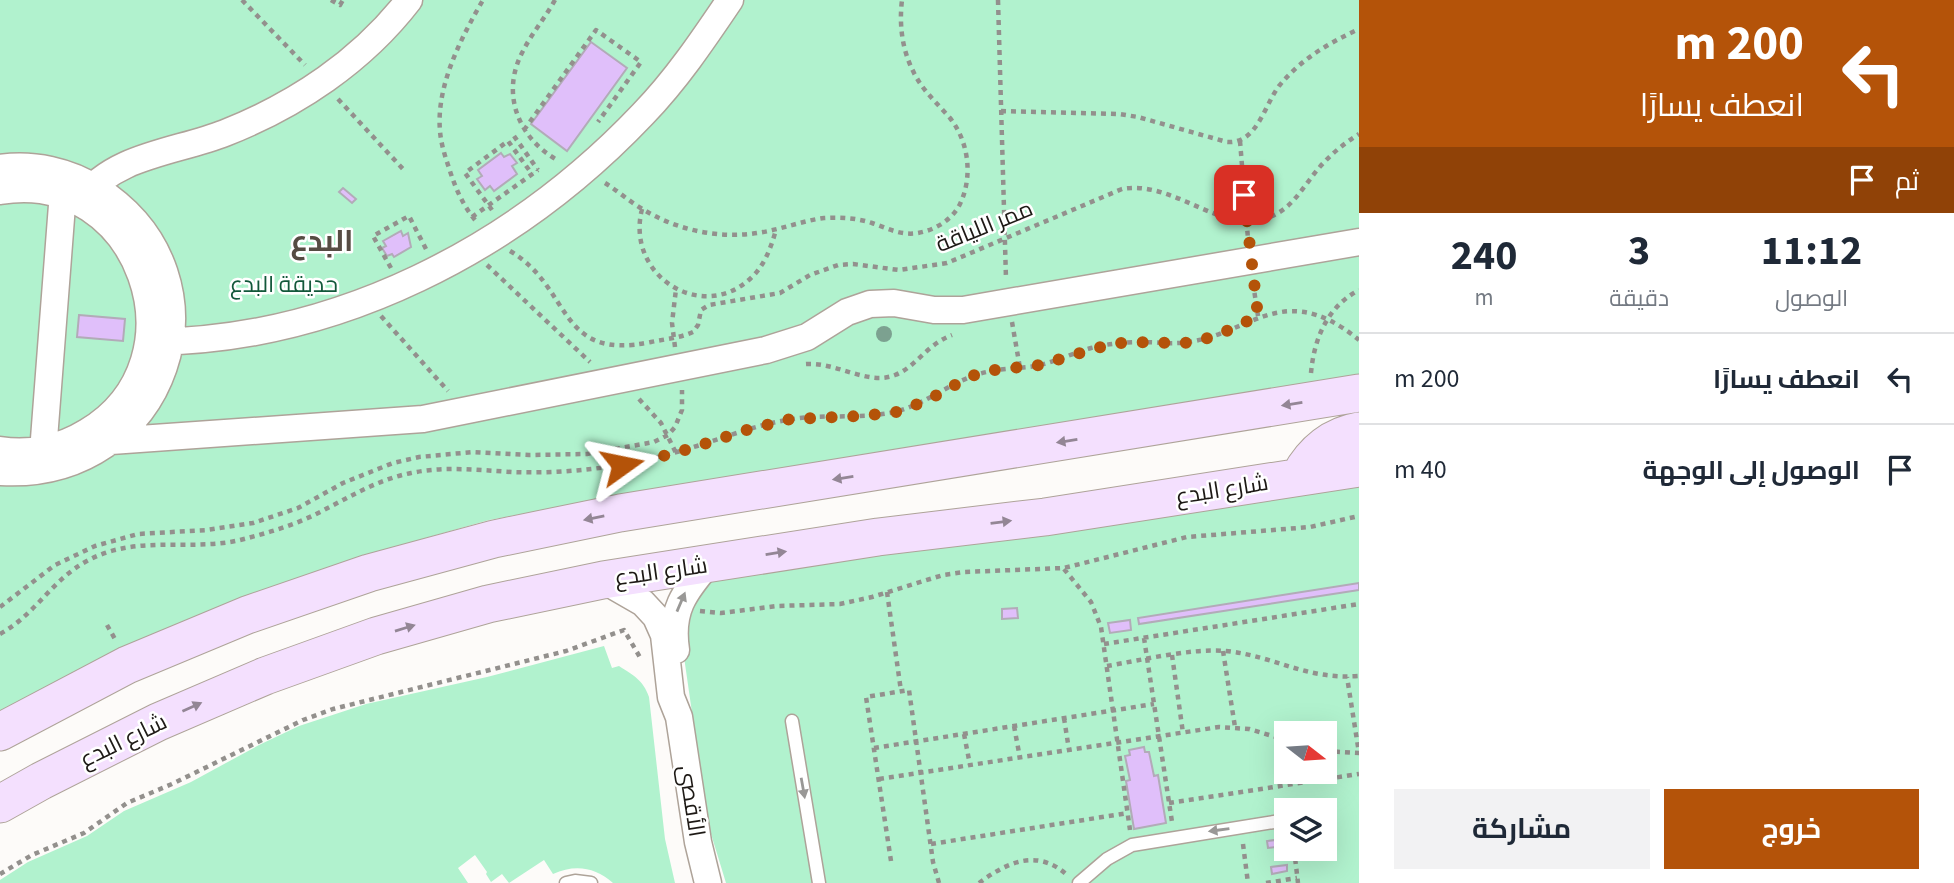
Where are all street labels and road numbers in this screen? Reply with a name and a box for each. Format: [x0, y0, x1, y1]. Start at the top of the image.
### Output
street label: ممر اللياقة [931, 192, 1038, 261]
street label: شارع البدع [1173, 466, 1271, 513]
street label: شارع البدع [613, 549, 710, 594]
street label: شارع البدع [74, 705, 172, 776]
street label: الأقصى [670, 763, 713, 839]

